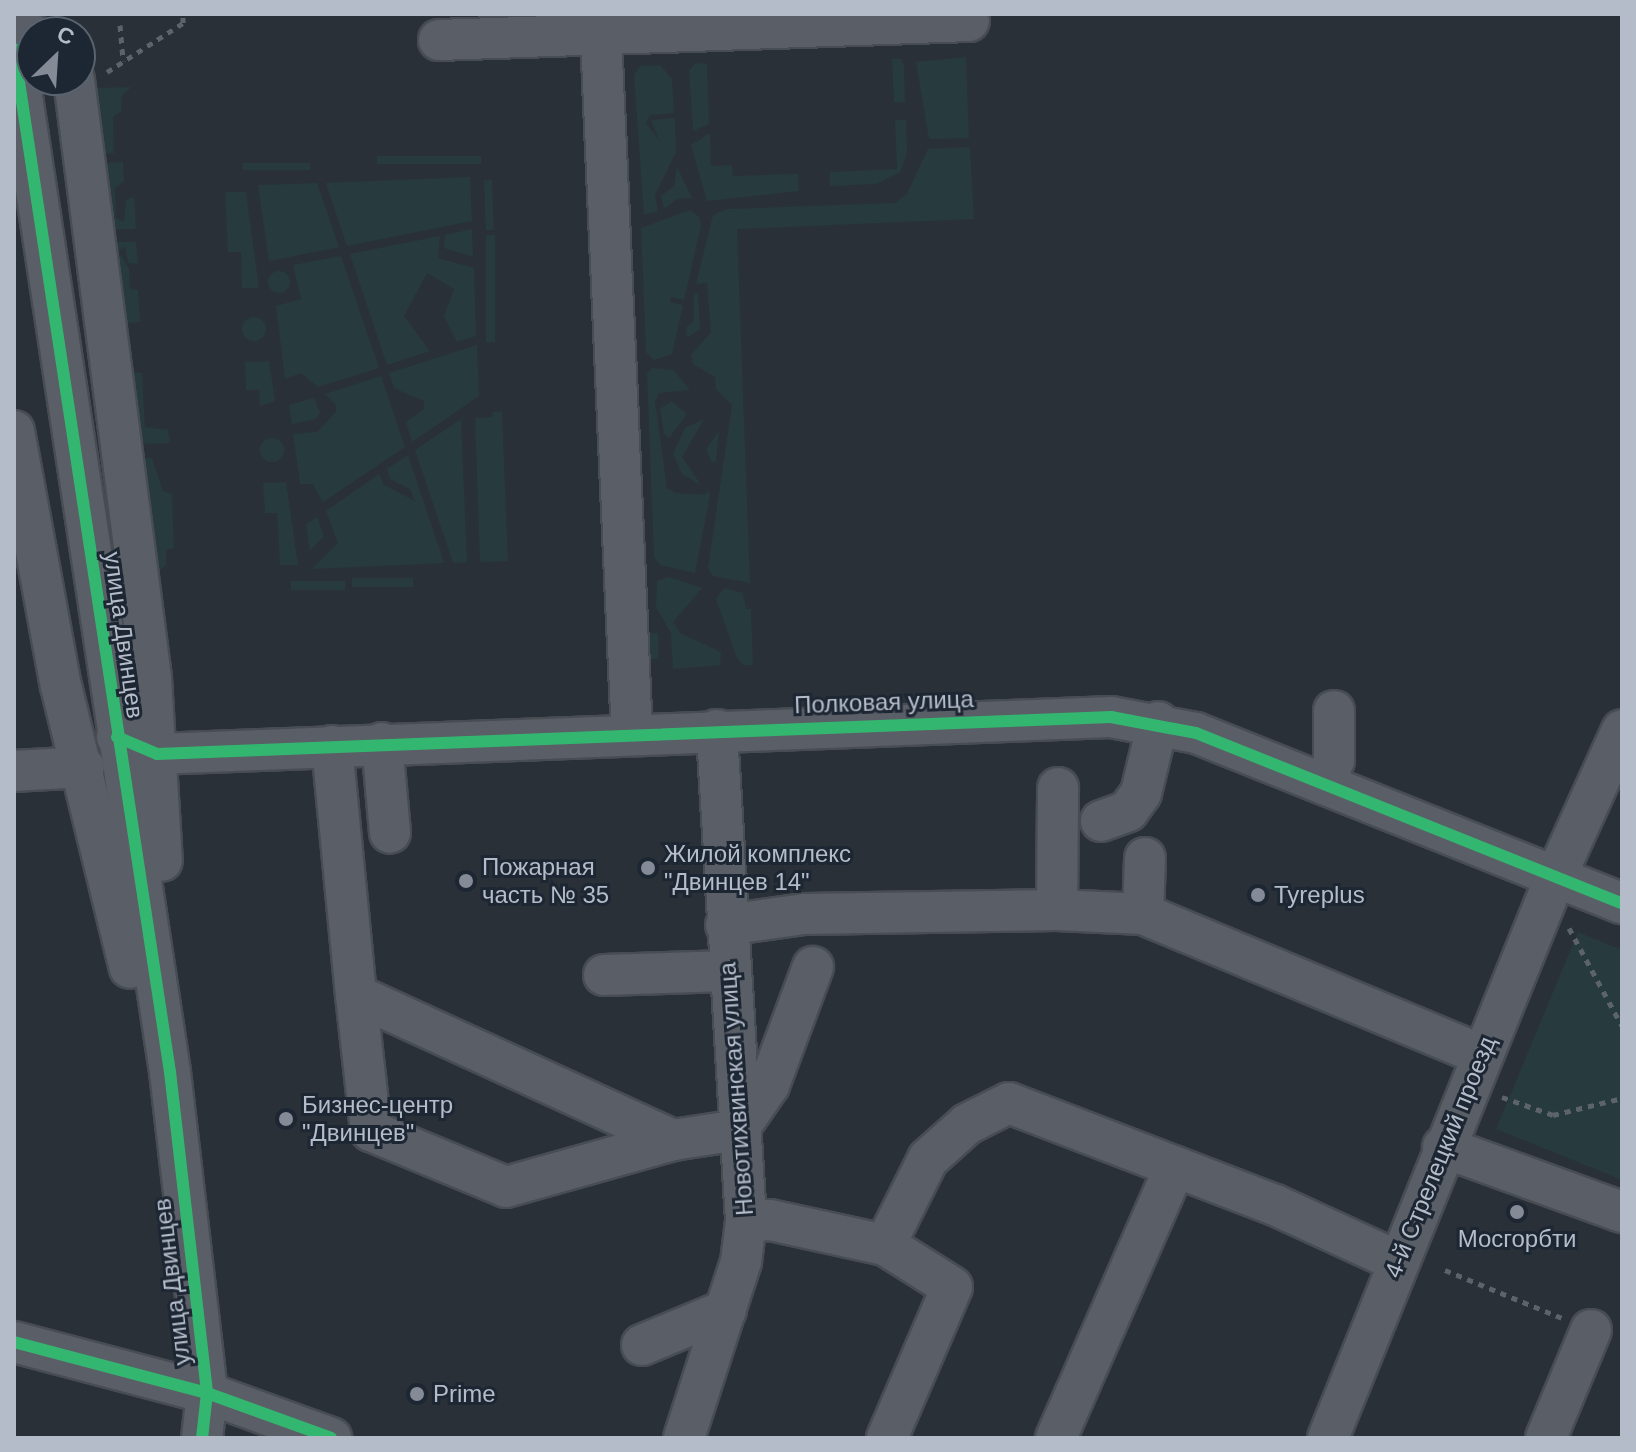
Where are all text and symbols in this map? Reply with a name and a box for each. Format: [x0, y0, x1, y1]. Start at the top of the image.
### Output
north arrow [16, 16, 96, 96]
text: С [53, 21, 78, 50]
street label: улица Двинцев [98, 550, 150, 720]
street label: Полковая улица [794, 684, 974, 720]
place label: Жилой комплекс "Двинцев 14" [664, 840, 851, 896]
place label: Пожарная часть № 35 [482, 853, 609, 909]
marker: Жилой комплекс "Двинцев 14" [639, 859, 657, 877]
marker: Пожарная часть № 35 [457, 872, 475, 890]
place label: Tyreplus [1274, 881, 1365, 909]
marker: Tyreplus [1249, 886, 1267, 904]
street label: Новотихвинская улица [713, 961, 759, 1217]
street label: 4-й Стрелецкий проезд [1378, 1032, 1502, 1282]
place label: Бизнес-центр "Двинцев" [302, 1091, 453, 1147]
marker: Бизнес-центр "Двинцев" [277, 1110, 295, 1128]
street label: улица Двинцев [147, 1197, 197, 1367]
marker: Мосгорбти [1508, 1203, 1526, 1221]
place label: Мосгорбти [1458, 1225, 1576, 1253]
place label: Prime [433, 1380, 496, 1408]
marker: Prime [408, 1385, 426, 1403]

